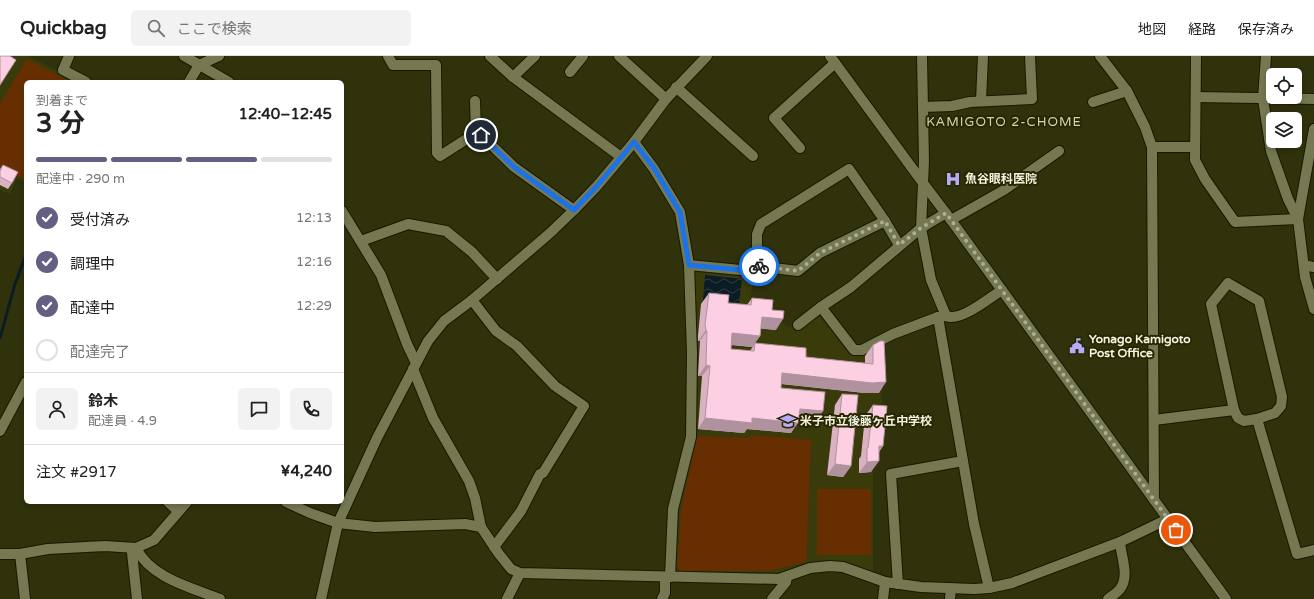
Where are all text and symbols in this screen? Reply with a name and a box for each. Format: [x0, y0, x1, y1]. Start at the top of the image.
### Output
search box [131, 10, 411, 46]
text: Quickbag [20, 17, 107, 39]
icon: search [145, 17, 167, 39]
text: ここで検索 [177, 20, 252, 38]
text: 地図 [1138, 21, 1166, 38]
text: 経路 [1188, 21, 1216, 38]
text: 保存済み [1238, 21, 1294, 38]
map controls [1266, 68, 1302, 148]
button: locate [1266, 68, 1302, 104]
text: 到着まで [36, 93, 88, 109]
text: 12:40–12:45 [239, 105, 332, 123]
text: 3 分 [36, 108, 85, 139]
button: layers [1266, 112, 1302, 148]
district label: KAMIGOTO 2-CHOME [926, 114, 1082, 130]
pin [464, 118, 498, 152]
icon: home [470, 124, 492, 146]
hospital icon: 魚谷眼科医院 [944, 170, 962, 188]
text: 配達中 · 290 m [36, 171, 125, 187]
place label: 魚谷眼科医院 [965, 172, 1037, 186]
icon: check [36, 207, 58, 229]
text: 12:13 [296, 210, 332, 226]
text: 受付済み [70, 211, 130, 229]
courier [739, 246, 779, 286]
icon: check [36, 251, 58, 273]
text: 12:16 [296, 254, 332, 270]
text: 調理中 [70, 255, 115, 273]
icon: bike [748, 255, 770, 277]
icon: check [36, 295, 58, 317]
text: 12:29 [296, 298, 332, 314]
text: 配達中 [70, 299, 115, 317]
place label: Yonago Kamigoto Post Office [1089, 332, 1191, 360]
public building icon: Yonago Kamigoto Post Office [1068, 337, 1086, 355]
text: 配達完了 [70, 343, 130, 361]
button: person [36, 388, 78, 430]
button: chat [238, 388, 280, 430]
button: phone [290, 388, 332, 430]
text: 鈴木 [88, 392, 118, 410]
school or university icon: 米子市立後藤ヶ丘中学校 [779, 412, 797, 430]
text: 配達員 · 4.9 [88, 413, 157, 429]
place label: 米子市立後藤ヶ丘中学校 [800, 414, 932, 428]
text: ¥4,240 [281, 462, 332, 480]
text: 注文 #2917 [36, 463, 117, 481]
pin [1159, 513, 1193, 547]
icon: bag [1165, 519, 1187, 541]

